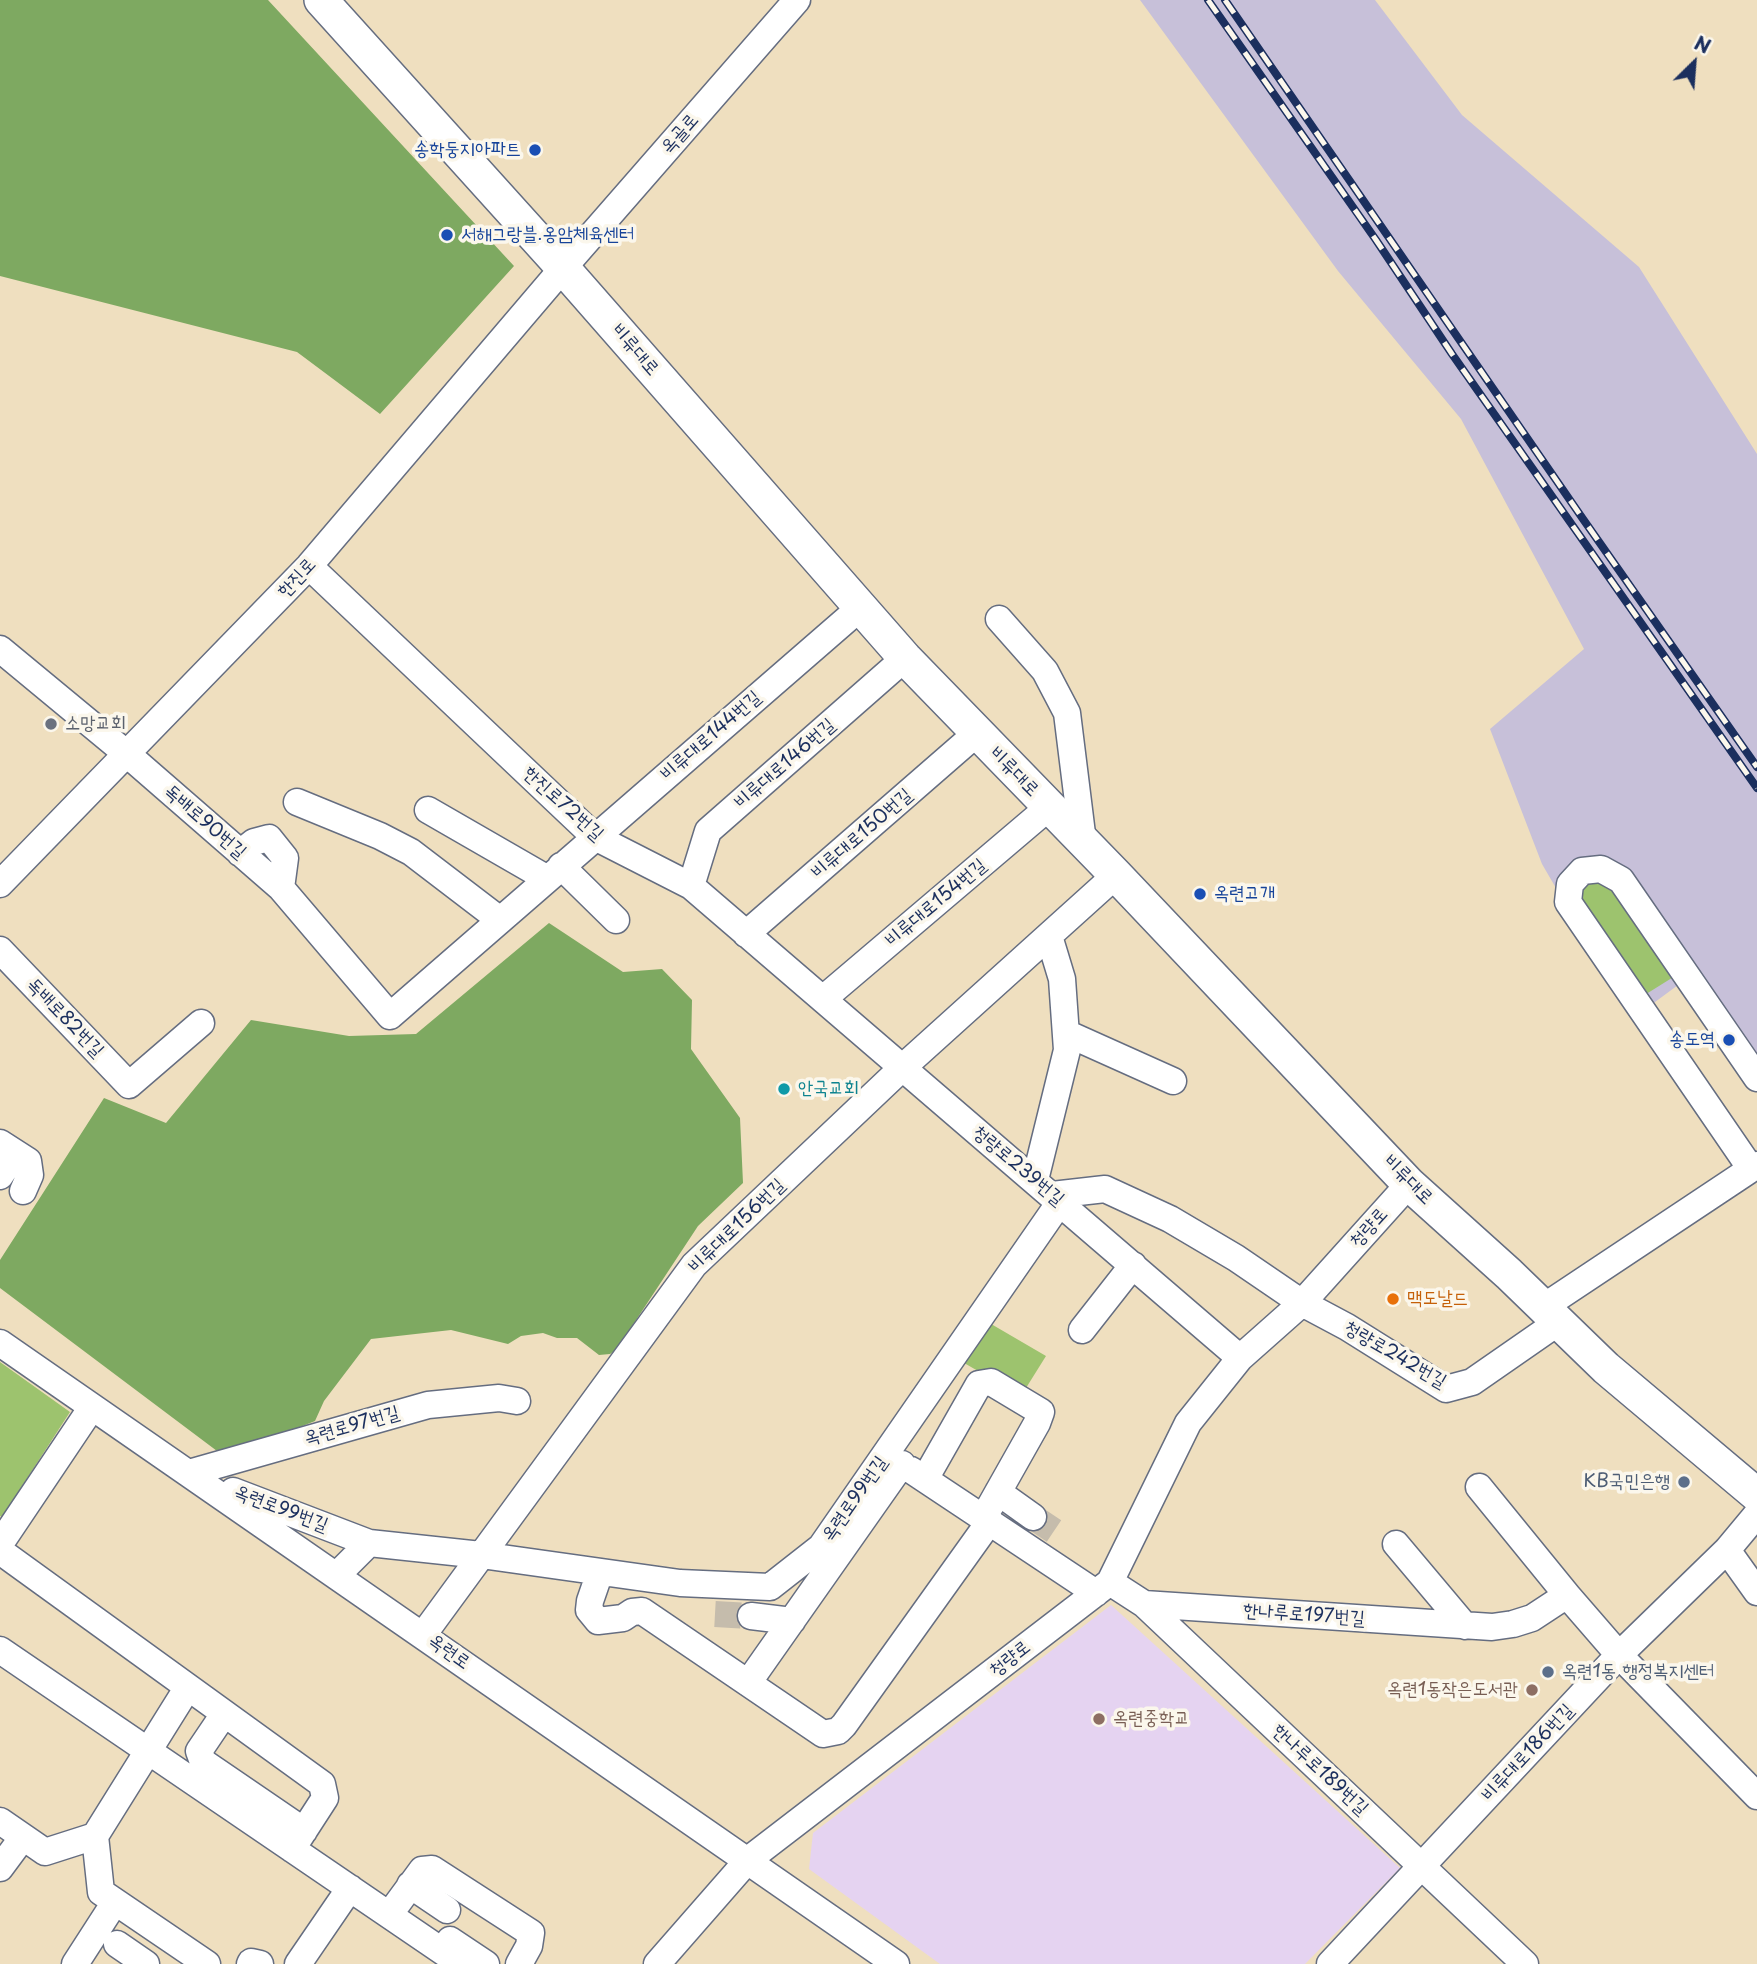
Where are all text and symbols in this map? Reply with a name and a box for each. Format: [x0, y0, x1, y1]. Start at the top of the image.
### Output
north arrow [1659, 28, 1729, 98]
text: N [1690, 28, 1716, 60]
street label: 옥골로 [656, 109, 704, 159]
place label: 송학둥지아파트 [414, 139, 521, 161]
marker: 송학둥지아파트 [527, 142, 543, 158]
place label: 서해그랑블.옹암체육센터 [461, 224, 634, 246]
marker: 서해그랑블.옹암체육센터 [439, 227, 455, 243]
street label: 비류대로 [606, 319, 664, 381]
street label: 한진로 [273, 553, 321, 603]
street label: 비류대로144번길 [656, 686, 766, 786]
place label: 소망교회 [65, 713, 126, 735]
street label: 비류대로146번길 [730, 714, 840, 814]
marker: 소망교회 [43, 716, 59, 732]
street label: 비류대로 [984, 742, 1044, 802]
street label: 한진로72번길 [518, 762, 608, 846]
street label: 독배로90번길 [159, 780, 251, 864]
street label: 비류대로150번길 [807, 784, 917, 884]
street label: 비류대로154번길 [881, 854, 991, 952]
place label: 옥련고개 [1214, 883, 1275, 905]
marker: 옥련고개 [1192, 886, 1208, 902]
street label: 독배로82번길 [22, 974, 108, 1062]
place label: 송도역 [1669, 1029, 1715, 1051]
marker: 송도역 [1721, 1032, 1737, 1048]
place label: 안국교회 [798, 1078, 859, 1100]
marker: 안국교회 [776, 1081, 792, 1097]
street label: 청량로239번길 [967, 1121, 1069, 1211]
street label: 비류대로 [1378, 1150, 1438, 1210]
street label: 비류대로156번길 [684, 1174, 790, 1278]
street label: 청량로 [1345, 1203, 1393, 1253]
place label: 맥도날드 [1407, 1288, 1468, 1310]
marker: 맥도날드 [1385, 1291, 1401, 1307]
street label: 청량로242번길 [1340, 1316, 1450, 1394]
street label: 옥련로97번길 [302, 1402, 402, 1450]
street label: 옥련로99번길 [817, 1452, 893, 1546]
place label: KB국민은행 [1583, 1471, 1670, 1493]
marker: KB국민은행 [1676, 1474, 1692, 1490]
street label: 옥련로99번길 [231, 1481, 331, 1537]
street label: 한나루로197번길 [1242, 1599, 1366, 1631]
street label: 옥련로 [424, 1630, 474, 1674]
street label: 청량로 [985, 1636, 1035, 1682]
place label: 옥련1동 행정복지센터 [1562, 1661, 1714, 1683]
marker: 옥련1동 행정복지센터 [1540, 1664, 1556, 1680]
place label: 옥련1동작은도서관 [1387, 1679, 1518, 1701]
marker: 옥련1동작은도서관 [1524, 1682, 1540, 1698]
street label: 비류대로186번길 [1477, 1700, 1579, 1806]
place label: 옥련중학교 [1113, 1708, 1189, 1730]
marker: 옥련중학교 [1091, 1711, 1107, 1727]
street label: 한나루로189번길 [1267, 1720, 1373, 1820]

